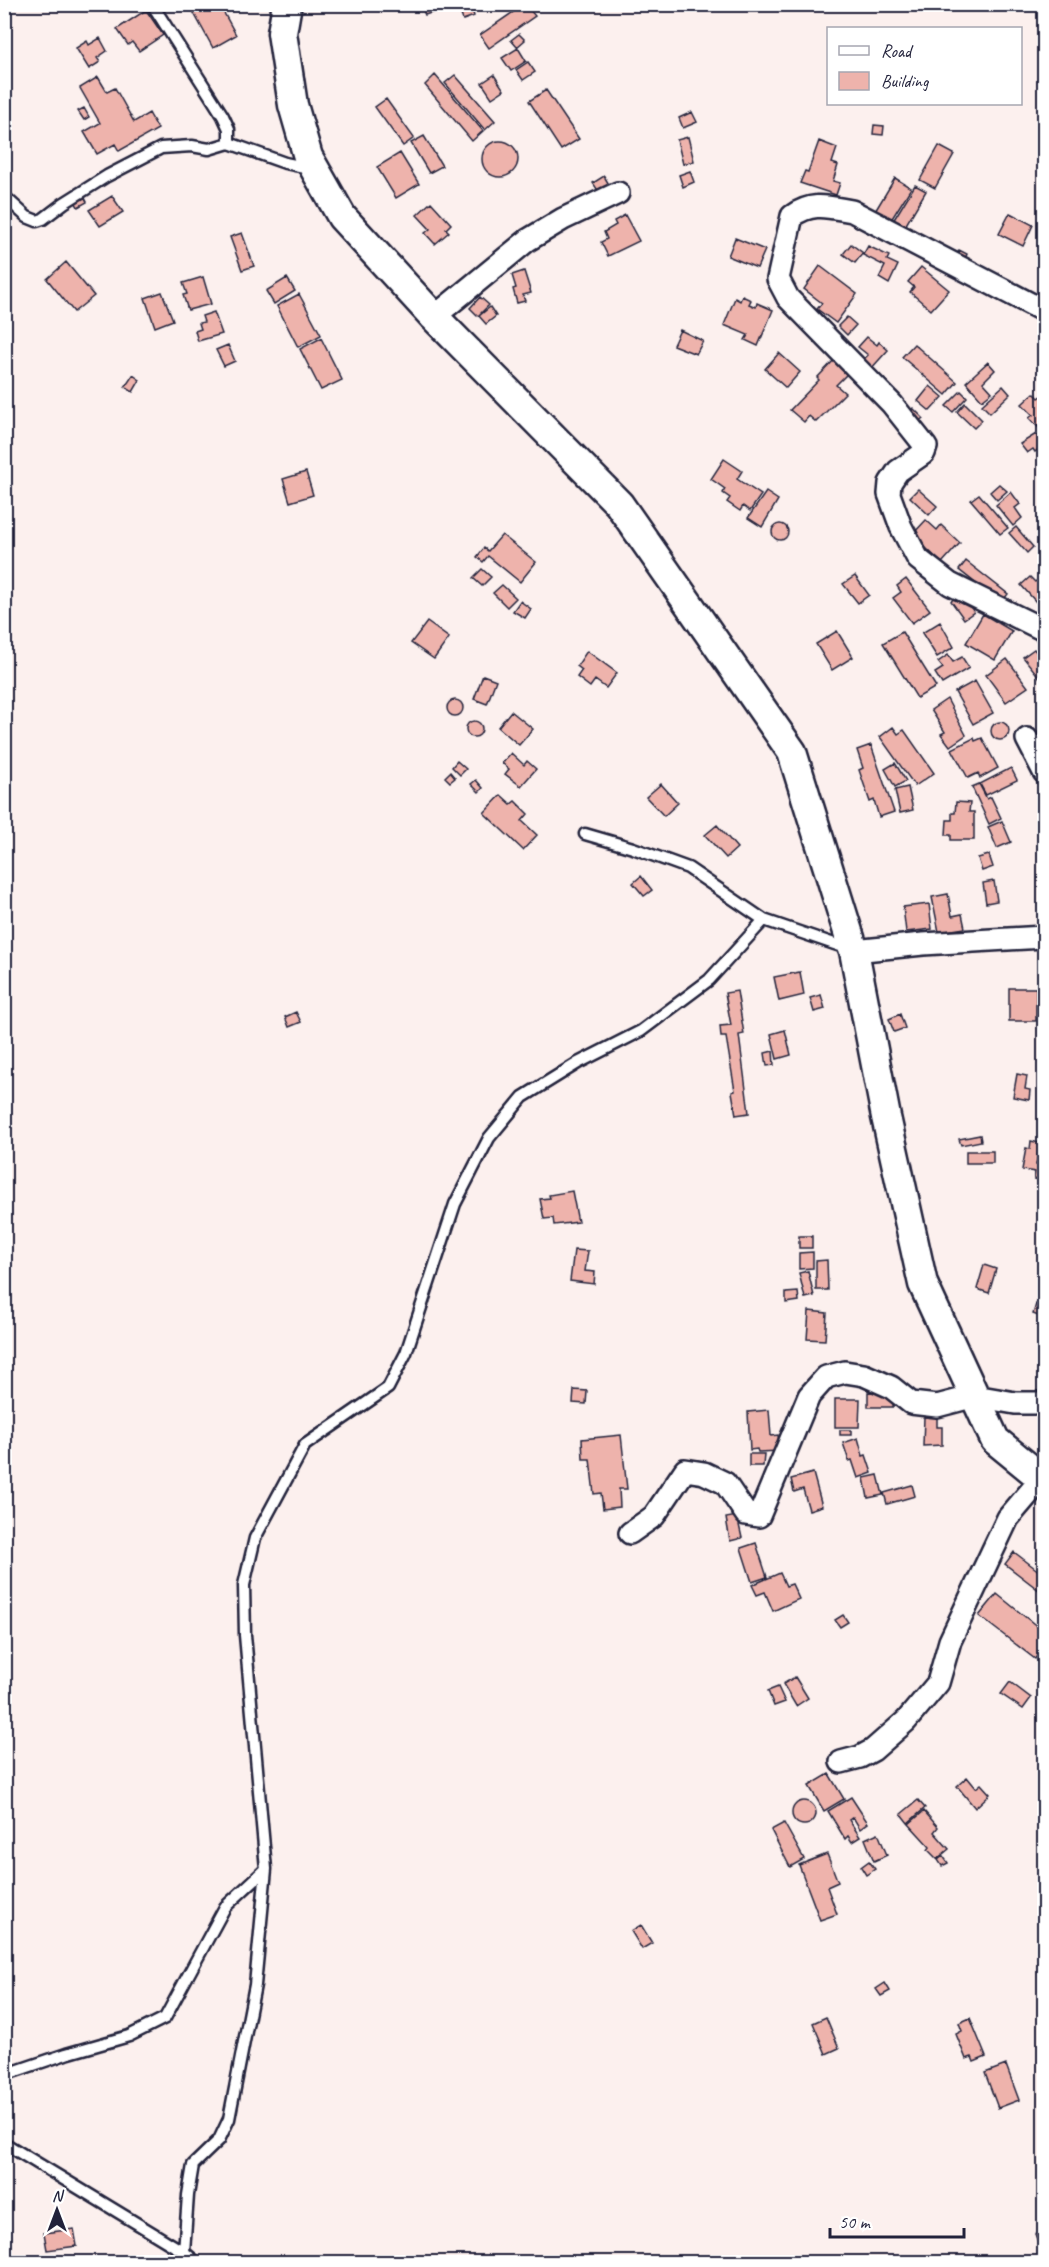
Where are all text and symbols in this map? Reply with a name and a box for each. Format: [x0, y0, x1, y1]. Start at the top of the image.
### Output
legend [827, 27, 1022, 105]
text: Road [881, 40, 914, 62]
text: Building [881, 70, 930, 92]
north arrow [27, 2180, 87, 2240]
text: N [52, 2186, 65, 2206]
scale bar [830, 2201, 964, 2239]
text: 50 m [839, 2211, 872, 2233]

